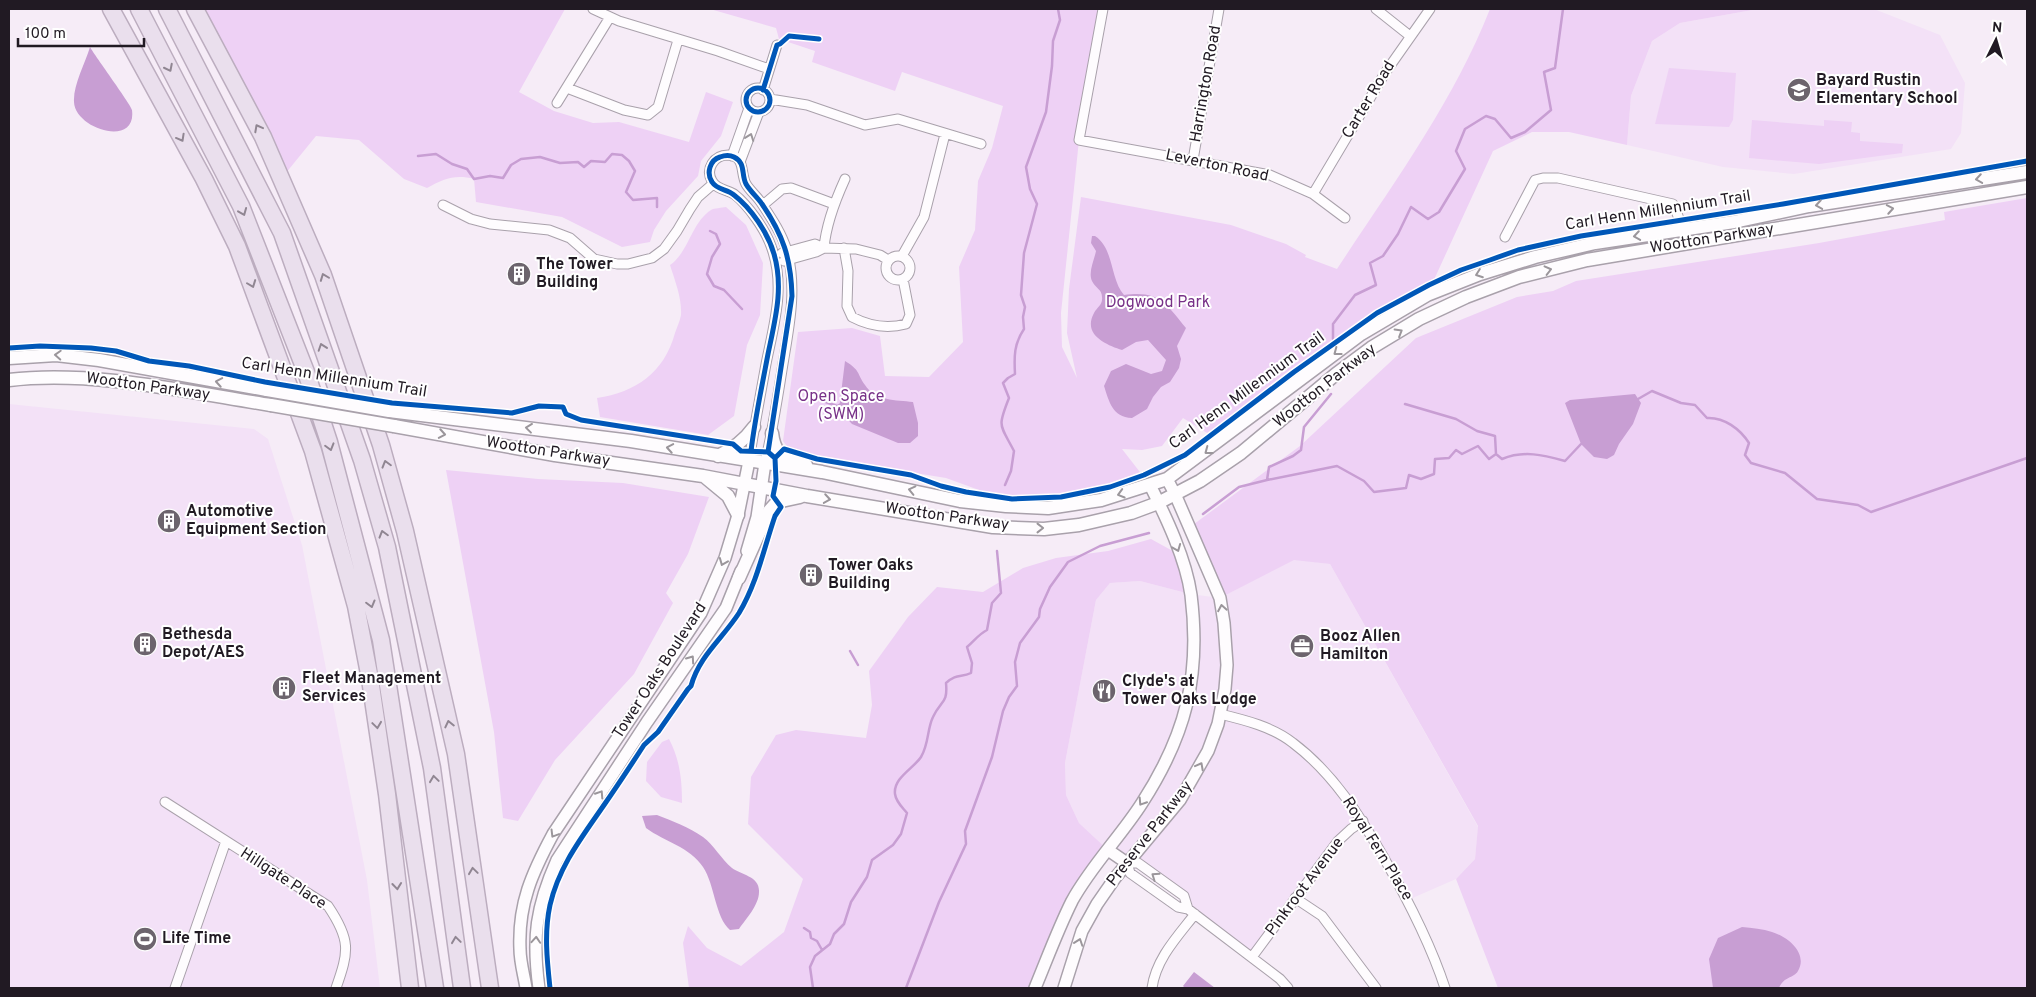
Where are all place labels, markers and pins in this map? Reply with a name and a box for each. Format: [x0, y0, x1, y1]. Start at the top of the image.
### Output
place label: Bayard Rustin Elementary School [1816, 71, 1958, 109]
school or university icon: Bayard Rustin Elementary School [1786, 77, 1812, 103]
place label: The Tower Building [536, 255, 613, 293]
building icon: The Tower Building [506, 261, 532, 287]
place label: Automotive Equipment Section [186, 502, 327, 540]
building icon: Automotive Equipment Section [156, 508, 182, 534]
place label: Tower Oaks Building [828, 556, 913, 594]
building icon: Tower Oaks Building [798, 562, 824, 588]
place label: Bethesda Depot/AES [162, 625, 245, 663]
place label: Booz Allen Hamilton [1320, 627, 1401, 665]
building icon: Bethesda Depot/AES [132, 631, 158, 657]
office icon: Booz Allen Hamilton [1289, 633, 1315, 659]
place label: Fleet Management Services [302, 669, 441, 707]
place label: Clyde's at Tower Oaks Lodge [1122, 672, 1257, 710]
building icon: Fleet Management Services [271, 675, 297, 701]
restaurant icon: Clyde's at Tower Oaks Lodge [1091, 678, 1117, 704]
sports icon: Life Time [132, 926, 158, 952]
place label: Life Time [162, 929, 231, 949]

